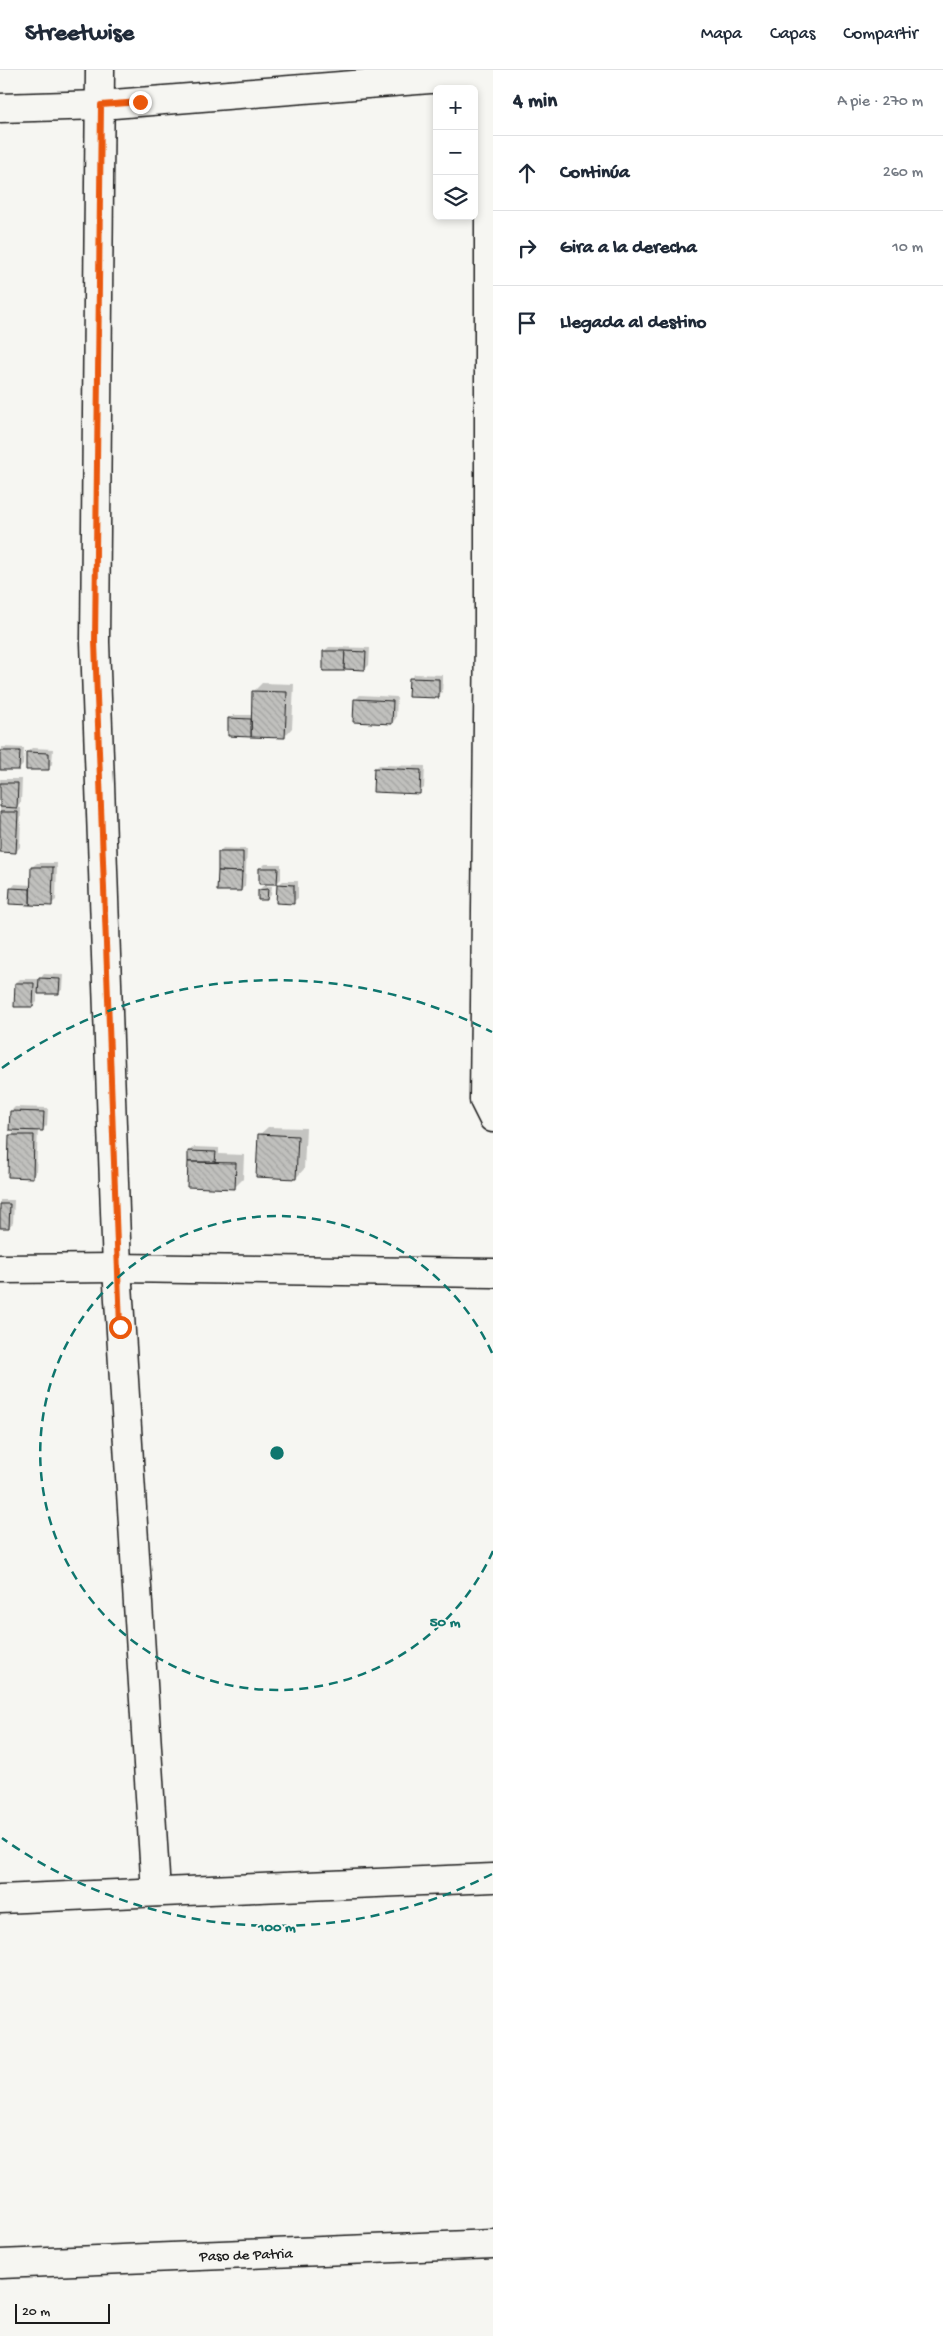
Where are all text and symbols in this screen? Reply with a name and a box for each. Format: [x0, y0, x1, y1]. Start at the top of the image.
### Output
text: Streetwise [25, 20, 134, 49]
text: Mapa [701, 24, 742, 45]
text: Capas [770, 24, 815, 45]
text: Compartir [843, 24, 918, 45]
map controls [433, 85, 478, 220]
button: + [433, 85, 478, 130]
text: 4 min [513, 90, 557, 115]
route end [129, 91, 152, 114]
text: A pie · 270 m [837, 93, 923, 112]
button: − [433, 130, 478, 175]
icon: ahead [513, 159, 541, 187]
text: Continúa [560, 162, 630, 185]
text: 260 m [883, 164, 923, 183]
button: layers [433, 175, 478, 220]
icon: right [513, 234, 541, 262]
text: Gira a la derecha [560, 237, 697, 260]
text: 10 m [892, 239, 923, 258]
icon: arrive [513, 309, 541, 337]
text: Llegada al destino [560, 312, 706, 335]
route start [109, 1316, 132, 1339]
centre of rings [268, 1444, 286, 1462]
text: 50 m [430, 1614, 461, 1632]
text: 100 m [257, 1919, 296, 1937]
street label: Paso de Patria [198, 2245, 294, 2267]
scale bar [15, 2301, 110, 2324]
text: 20 m [22, 2304, 50, 2321]

